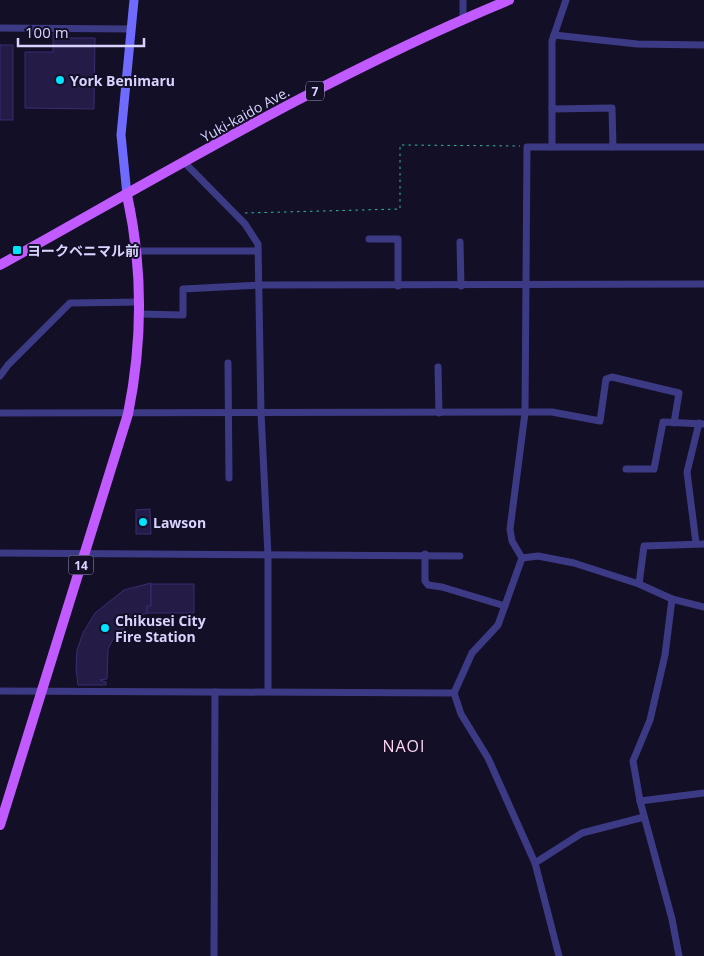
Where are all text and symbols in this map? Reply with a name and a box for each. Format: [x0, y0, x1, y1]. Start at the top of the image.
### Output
scale bar [18, 15, 144, 47]
text: 100 m [25, 22, 69, 42]
place label: York Benimaru [70, 71, 175, 90]
marker: York Benimaru [54, 74, 66, 86]
street label: Yuki-kaido Ave. [197, 82, 293, 146]
road number: 7 [306, 82, 324, 100]
place label: ヨークベニマル前 [27, 241, 139, 260]
marker: ヨークベニマル前 [11, 244, 23, 256]
place label: Lawson [153, 513, 206, 532]
marker: Lawson [137, 516, 149, 528]
road number: 14 [68, 556, 94, 574]
place label: Chikusei City Fire Station [115, 611, 206, 646]
marker: Chikusei City Fire Station [99, 622, 111, 634]
district label: NAOI [382, 735, 426, 757]

